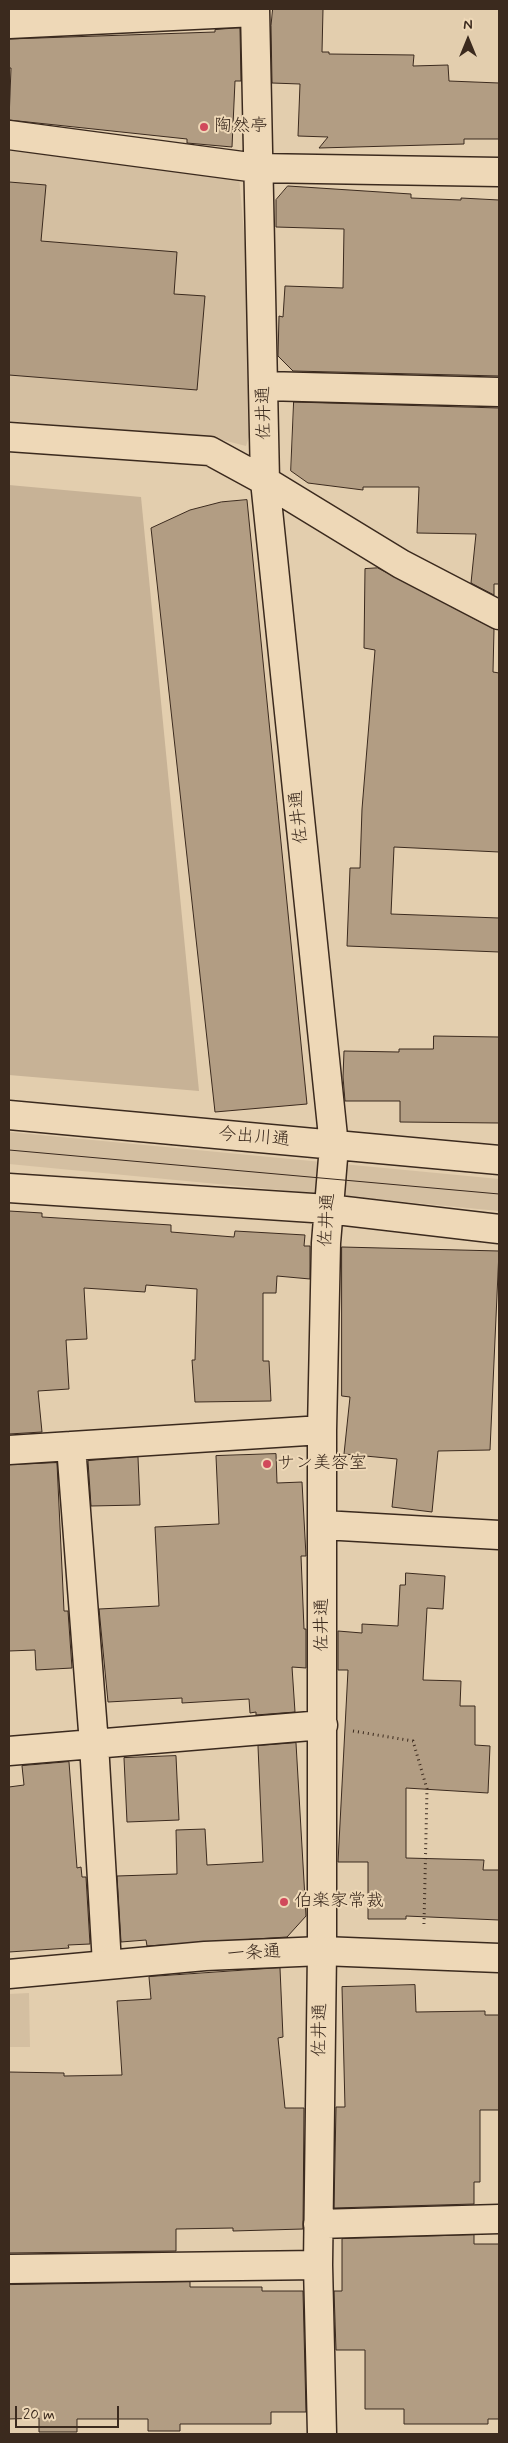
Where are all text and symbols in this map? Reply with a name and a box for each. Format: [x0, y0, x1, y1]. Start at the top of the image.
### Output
north arrow [443, 15, 493, 65]
text: N [463, 16, 473, 34]
place label: 陶然亭 [214, 116, 268, 138]
marker: 陶然亭 [198, 121, 210, 133]
street label: 佐井通 [254, 386, 276, 440]
street label: 佐井通 [286, 789, 314, 845]
street label: 今出川通 [217, 1124, 291, 1152]
street label: 佐井通 [316, 1192, 340, 1248]
place label: サン美容室 [277, 1453, 367, 1475]
marker: サン美容室 [261, 1458, 273, 1470]
street label: 佐井通 [312, 1598, 334, 1652]
place label: 伯楽家常裁 [294, 1891, 384, 1913]
marker: 伯楽家常裁 [278, 1896, 290, 1908]
street label: 一条通 [226, 1942, 282, 1966]
street label: 佐井通 [310, 2003, 332, 2057]
scale bar [18, 2396, 121, 2428]
text: 20 m [23, 2405, 55, 2425]

